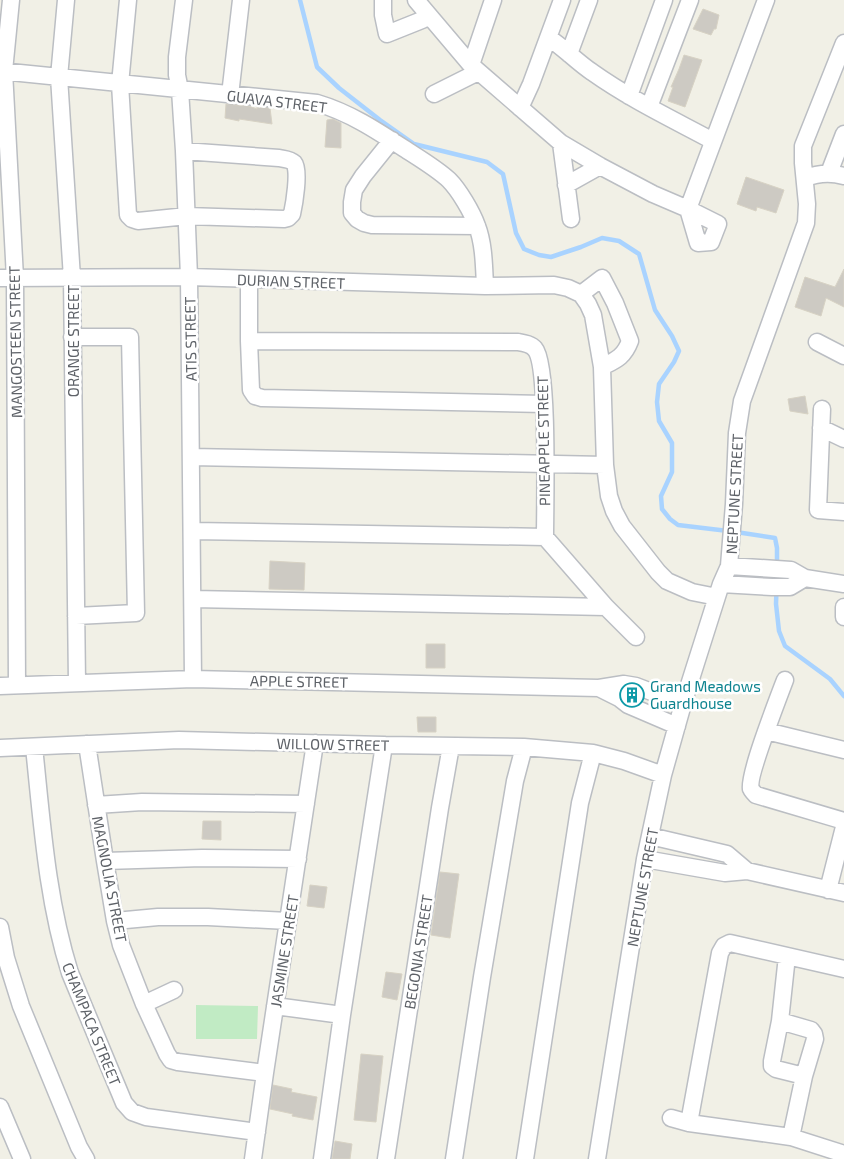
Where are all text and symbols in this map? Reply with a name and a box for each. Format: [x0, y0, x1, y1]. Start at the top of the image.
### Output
street label: GUAVA STREET [226, 86, 329, 116]
street label: MANGOSTEEN STREET [5, 265, 25, 418]
street label: DURIAN STREET [237, 270, 346, 292]
street label: ORANGE STREET [64, 285, 82, 397]
street label: ATIS STREET [180, 296, 200, 382]
street label: PINEAPPLE STREET [533, 375, 553, 506]
street label: NEPTUNE STREET [722, 433, 746, 555]
street label: APPLE STREET [250, 671, 349, 691]
place label: Grand Meadows Guardhouse [650, 677, 761, 712]
building icon: Grand Meadows Guardhouse [619, 682, 645, 708]
street label: WILLOW STREET [277, 734, 390, 754]
street label: MAGNOLIA STREET [89, 814, 131, 944]
street label: NEPTUNE STREET [623, 826, 661, 948]
street label: JASMINE STREET [266, 893, 302, 1009]
street label: BEGONIA STREET [400, 893, 436, 1011]
street label: CHAMPACA STREET [59, 960, 125, 1089]

